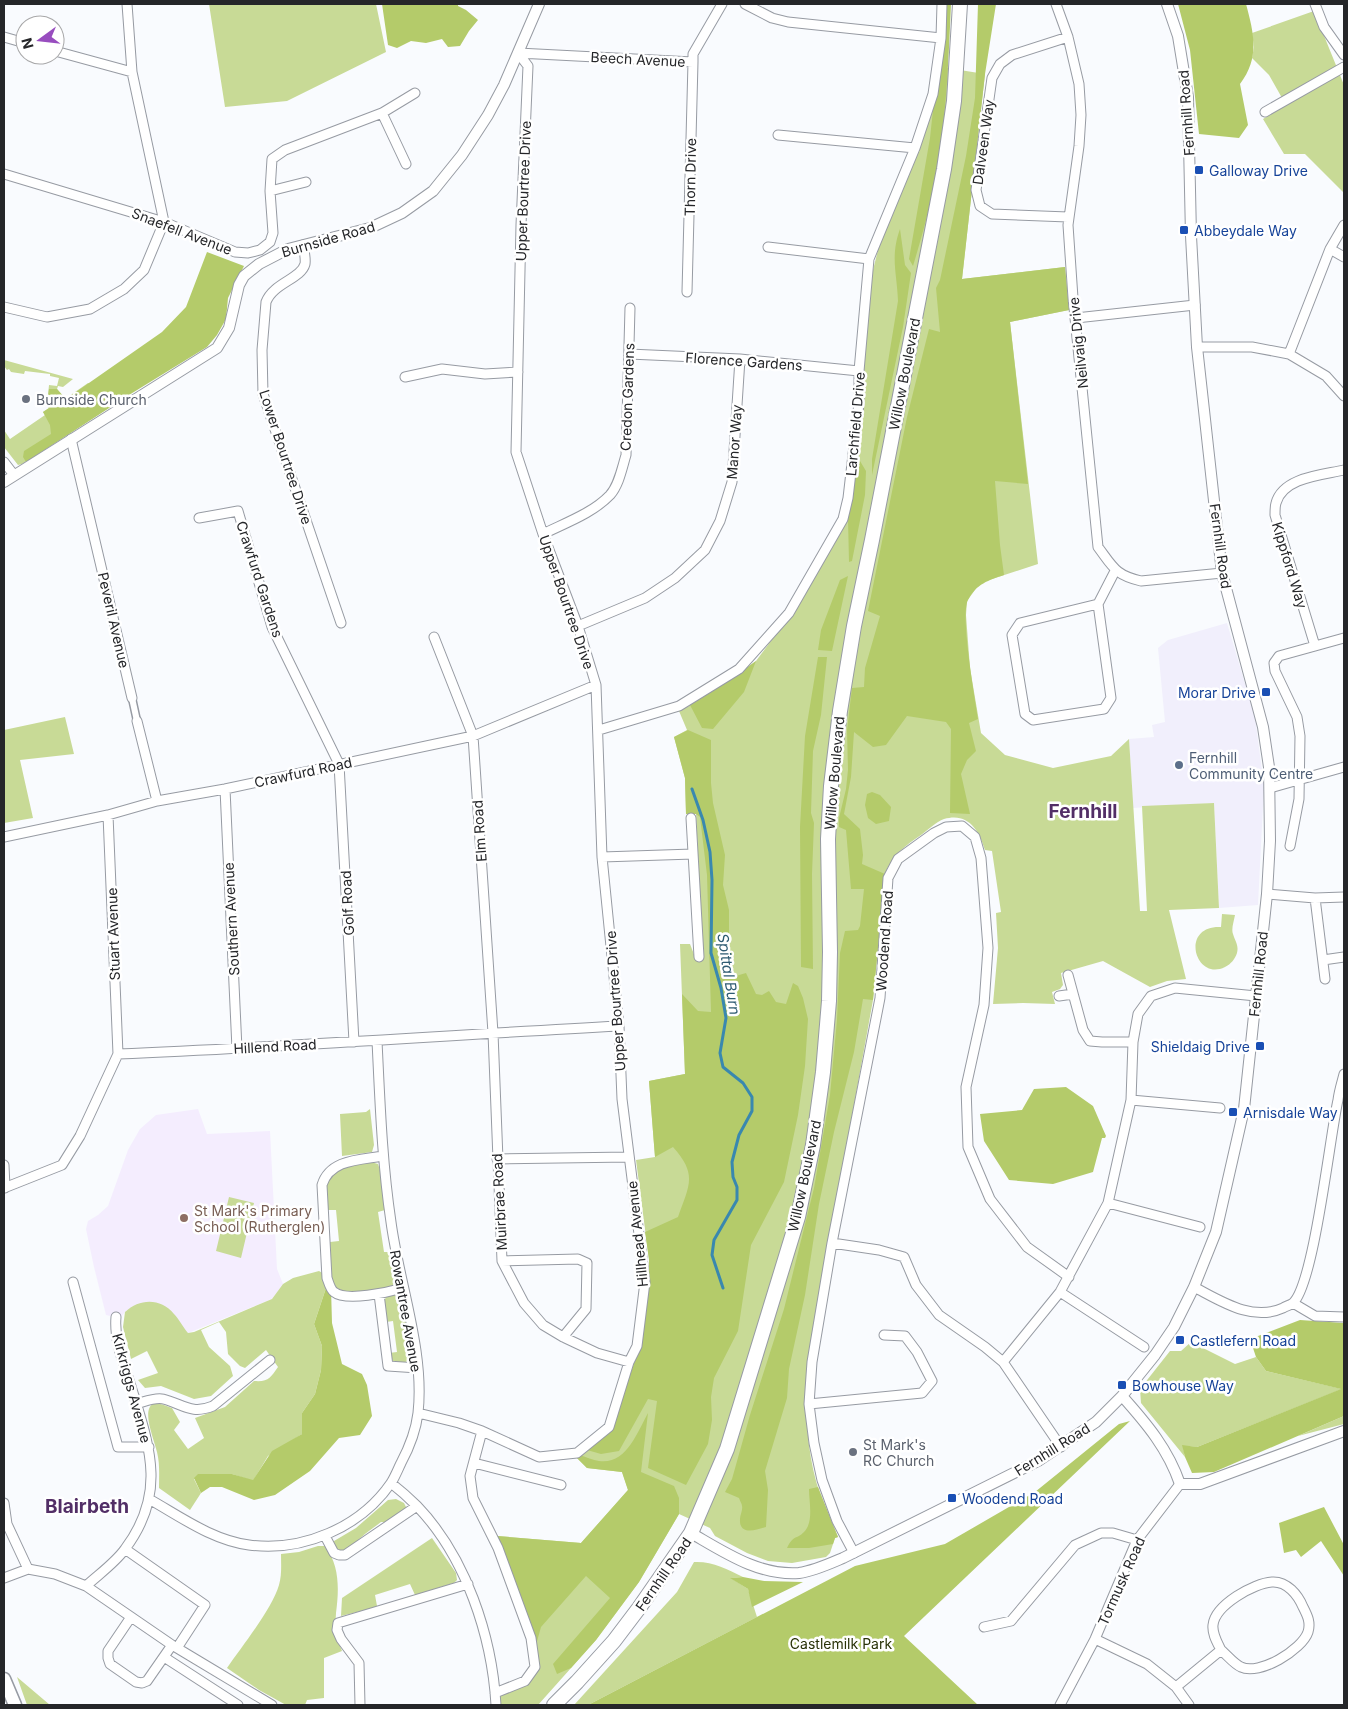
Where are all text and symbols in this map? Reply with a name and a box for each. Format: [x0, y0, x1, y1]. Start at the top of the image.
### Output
north arrow [15, 15, 65, 65]
text: N [17, 36, 37, 51]
street label: Beech Avenue [590, 48, 686, 70]
street label: Fernhill Road [1175, 70, 1197, 156]
street label: Dalveen Way [969, 98, 997, 186]
street label: Upper Bourtree Drive [512, 120, 534, 262]
street label: Thorn Drive [681, 138, 699, 216]
place label: Galloway Drive [1209, 162, 1308, 179]
marker: Galloway Drive [1193, 164, 1205, 176]
street label: Snaefell Avenue [129, 204, 235, 258]
street label: Burnside Road [279, 218, 377, 260]
place label: Abbeydale Way [1194, 222, 1297, 239]
marker: Abbeydale Way [1178, 224, 1190, 236]
street label: Neilvaig Drive [1065, 296, 1091, 390]
street label: Willow Boulevard [885, 316, 923, 432]
street label: Credon Gardens [617, 343, 637, 451]
street label: Florence Gardens [685, 348, 803, 374]
street label: Larchfield Drive [842, 371, 868, 477]
street label: Lower Bourtree Drive [256, 388, 316, 526]
place label: Burnside Church [36, 391, 147, 408]
marker: Burnside Church [20, 393, 32, 405]
street label: Manor Way [723, 404, 745, 480]
street label: Fernhill Road [1207, 502, 1235, 590]
street label: Crawfurd Gardens [233, 519, 287, 639]
street label: Kippford Way [1269, 520, 1311, 610]
street label: Upper Bourtree Drive [536, 533, 598, 671]
street label: Peveril Avenue [95, 570, 133, 670]
place label: Morar Drive [1178, 684, 1256, 701]
marker: Morar Drive [1260, 686, 1272, 698]
street label: Willow Boulevard [821, 716, 847, 830]
place label: Fernhill Community Centre [1189, 749, 1313, 782]
street label: Crawfurd Road [253, 753, 353, 791]
marker: Fernhill Community Centre [1173, 759, 1185, 771]
street label: Elm Road [468, 800, 490, 862]
district label: Fernhill [1049, 800, 1117, 823]
street label: Southern Avenue [220, 862, 242, 976]
street label: Golf Road [337, 870, 357, 936]
street label: Stuart Avenue [103, 887, 123, 981]
street label: Woodend Road [872, 890, 896, 992]
street label: Upper Bourtree Drive [602, 930, 628, 1072]
street label: Fernhill Road [1245, 930, 1271, 1018]
water label: Spittal Burn [713, 932, 745, 1016]
street label: Hillend Road [233, 1035, 317, 1057]
place label: Shieldaig Drive [1151, 1038, 1250, 1055]
marker: Shieldaig Drive [1254, 1040, 1266, 1052]
place label: Arnisdale Way [1243, 1104, 1338, 1121]
marker: Arnisdale Way [1227, 1106, 1239, 1118]
street label: Willow Boulevard [784, 1119, 824, 1233]
street label: Muirbrae Road [488, 1153, 510, 1251]
street label: Hillhead Avenue [623, 1180, 651, 1288]
place label: St Mark's Primary School (Rutherglen) [194, 1202, 325, 1235]
marker: St Mark's Primary School (Rutherglen) [178, 1212, 190, 1224]
street label: Rowantree Avenue [387, 1249, 425, 1373]
street label: Kirkriggs Avenue [109, 1331, 155, 1445]
place label: Castlefern Road [1190, 1332, 1296, 1349]
marker: Castlefern Road [1174, 1334, 1186, 1346]
place label: Bowhouse Way [1132, 1377, 1234, 1394]
marker: Bowhouse Way [1116, 1379, 1128, 1391]
street label: Fernhill Road [1011, 1419, 1093, 1479]
place label: St Mark's RC Church [863, 1436, 934, 1469]
marker: St Mark's RC Church [847, 1446, 859, 1458]
place label: Woodend Road [962, 1490, 1063, 1507]
marker: Woodend Road [946, 1492, 958, 1504]
district label: Blairbeth [45, 1495, 129, 1518]
street label: Fernhill Road [631, 1534, 695, 1614]
street label: Tormusk Road [1094, 1534, 1148, 1628]
park label: Castlemilk Park [790, 1635, 892, 1652]

